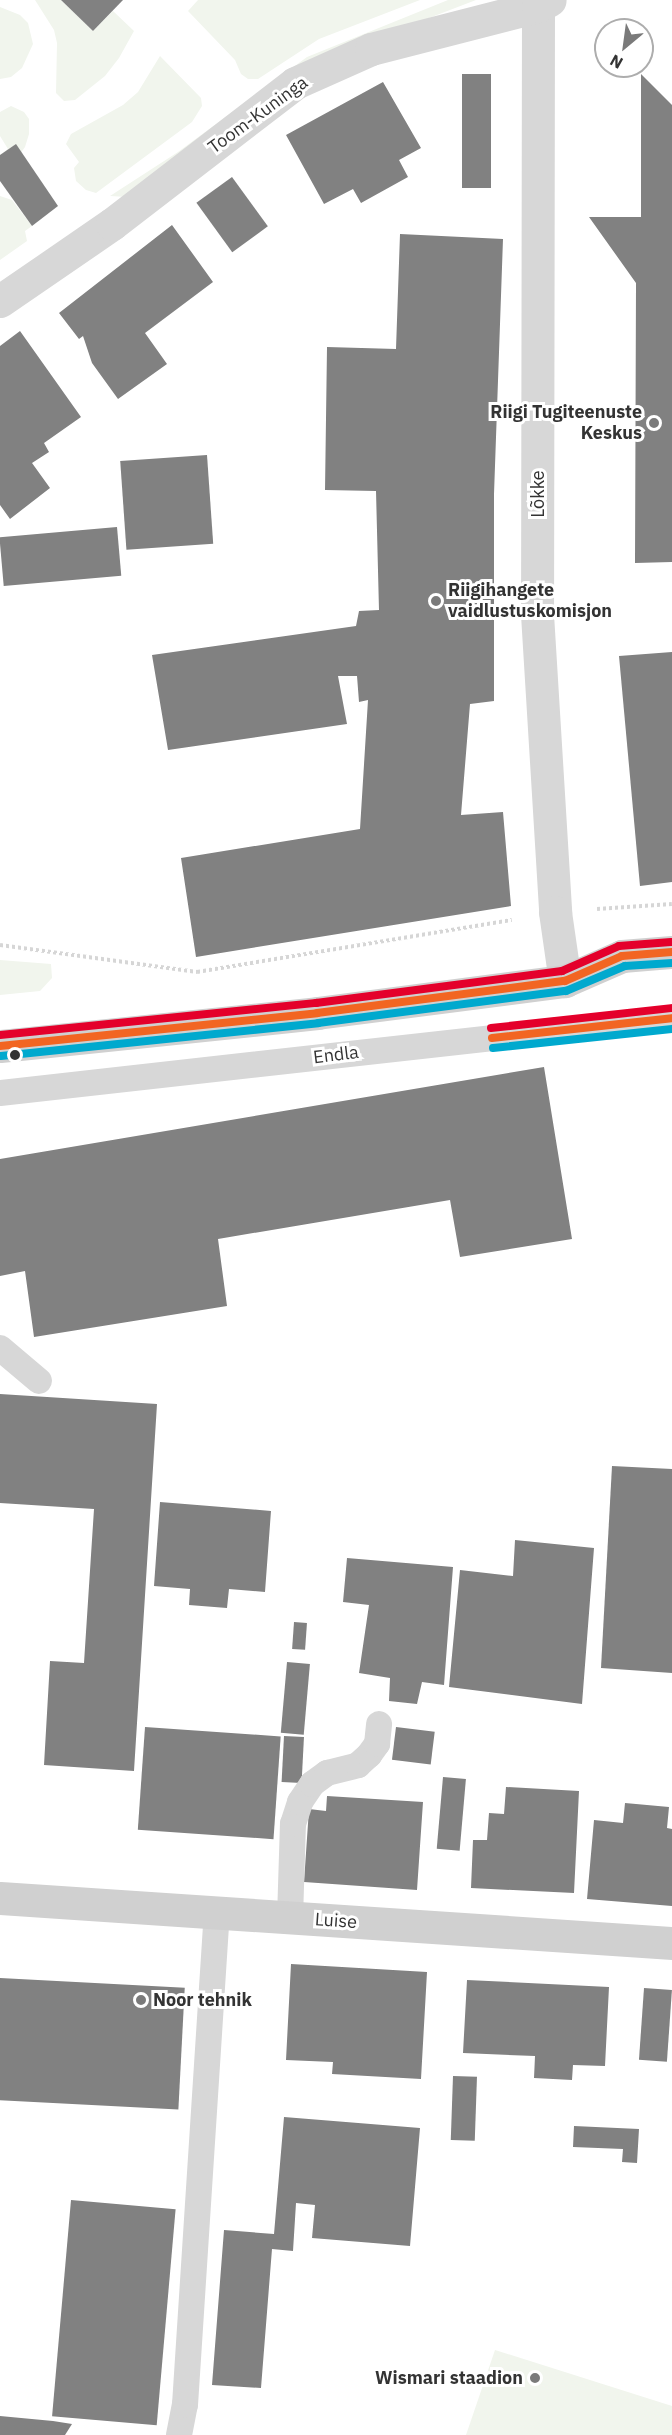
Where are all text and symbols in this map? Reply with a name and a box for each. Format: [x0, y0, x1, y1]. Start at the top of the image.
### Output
north arrow [594, 18, 654, 78]
text: N [606, 50, 626, 74]
street label: Toom-Kuninga [204, 72, 312, 158]
place label: Riigi Tugiteenuste Keskus [490, 402, 642, 444]
marker: Riigi Tugiteenuste Keskus [647, 416, 661, 430]
street label: Lõkke [527, 470, 549, 518]
place label: Riigihangete vaidlustuskomisjon [448, 580, 612, 622]
marker: Riigihangete vaidlustuskomisjon [429, 594, 443, 608]
street label: Endla [312, 1041, 360, 1069]
unlabelled marker [9, 1049, 21, 1061]
street label: Luise [314, 1909, 358, 1933]
place label: Noor tehnik [153, 1989, 252, 2011]
marker: Noor tehnik [134, 1993, 148, 2007]
place label: Wismari staadion [375, 2367, 523, 2389]
marker: Wismari staadion [528, 2371, 542, 2385]

